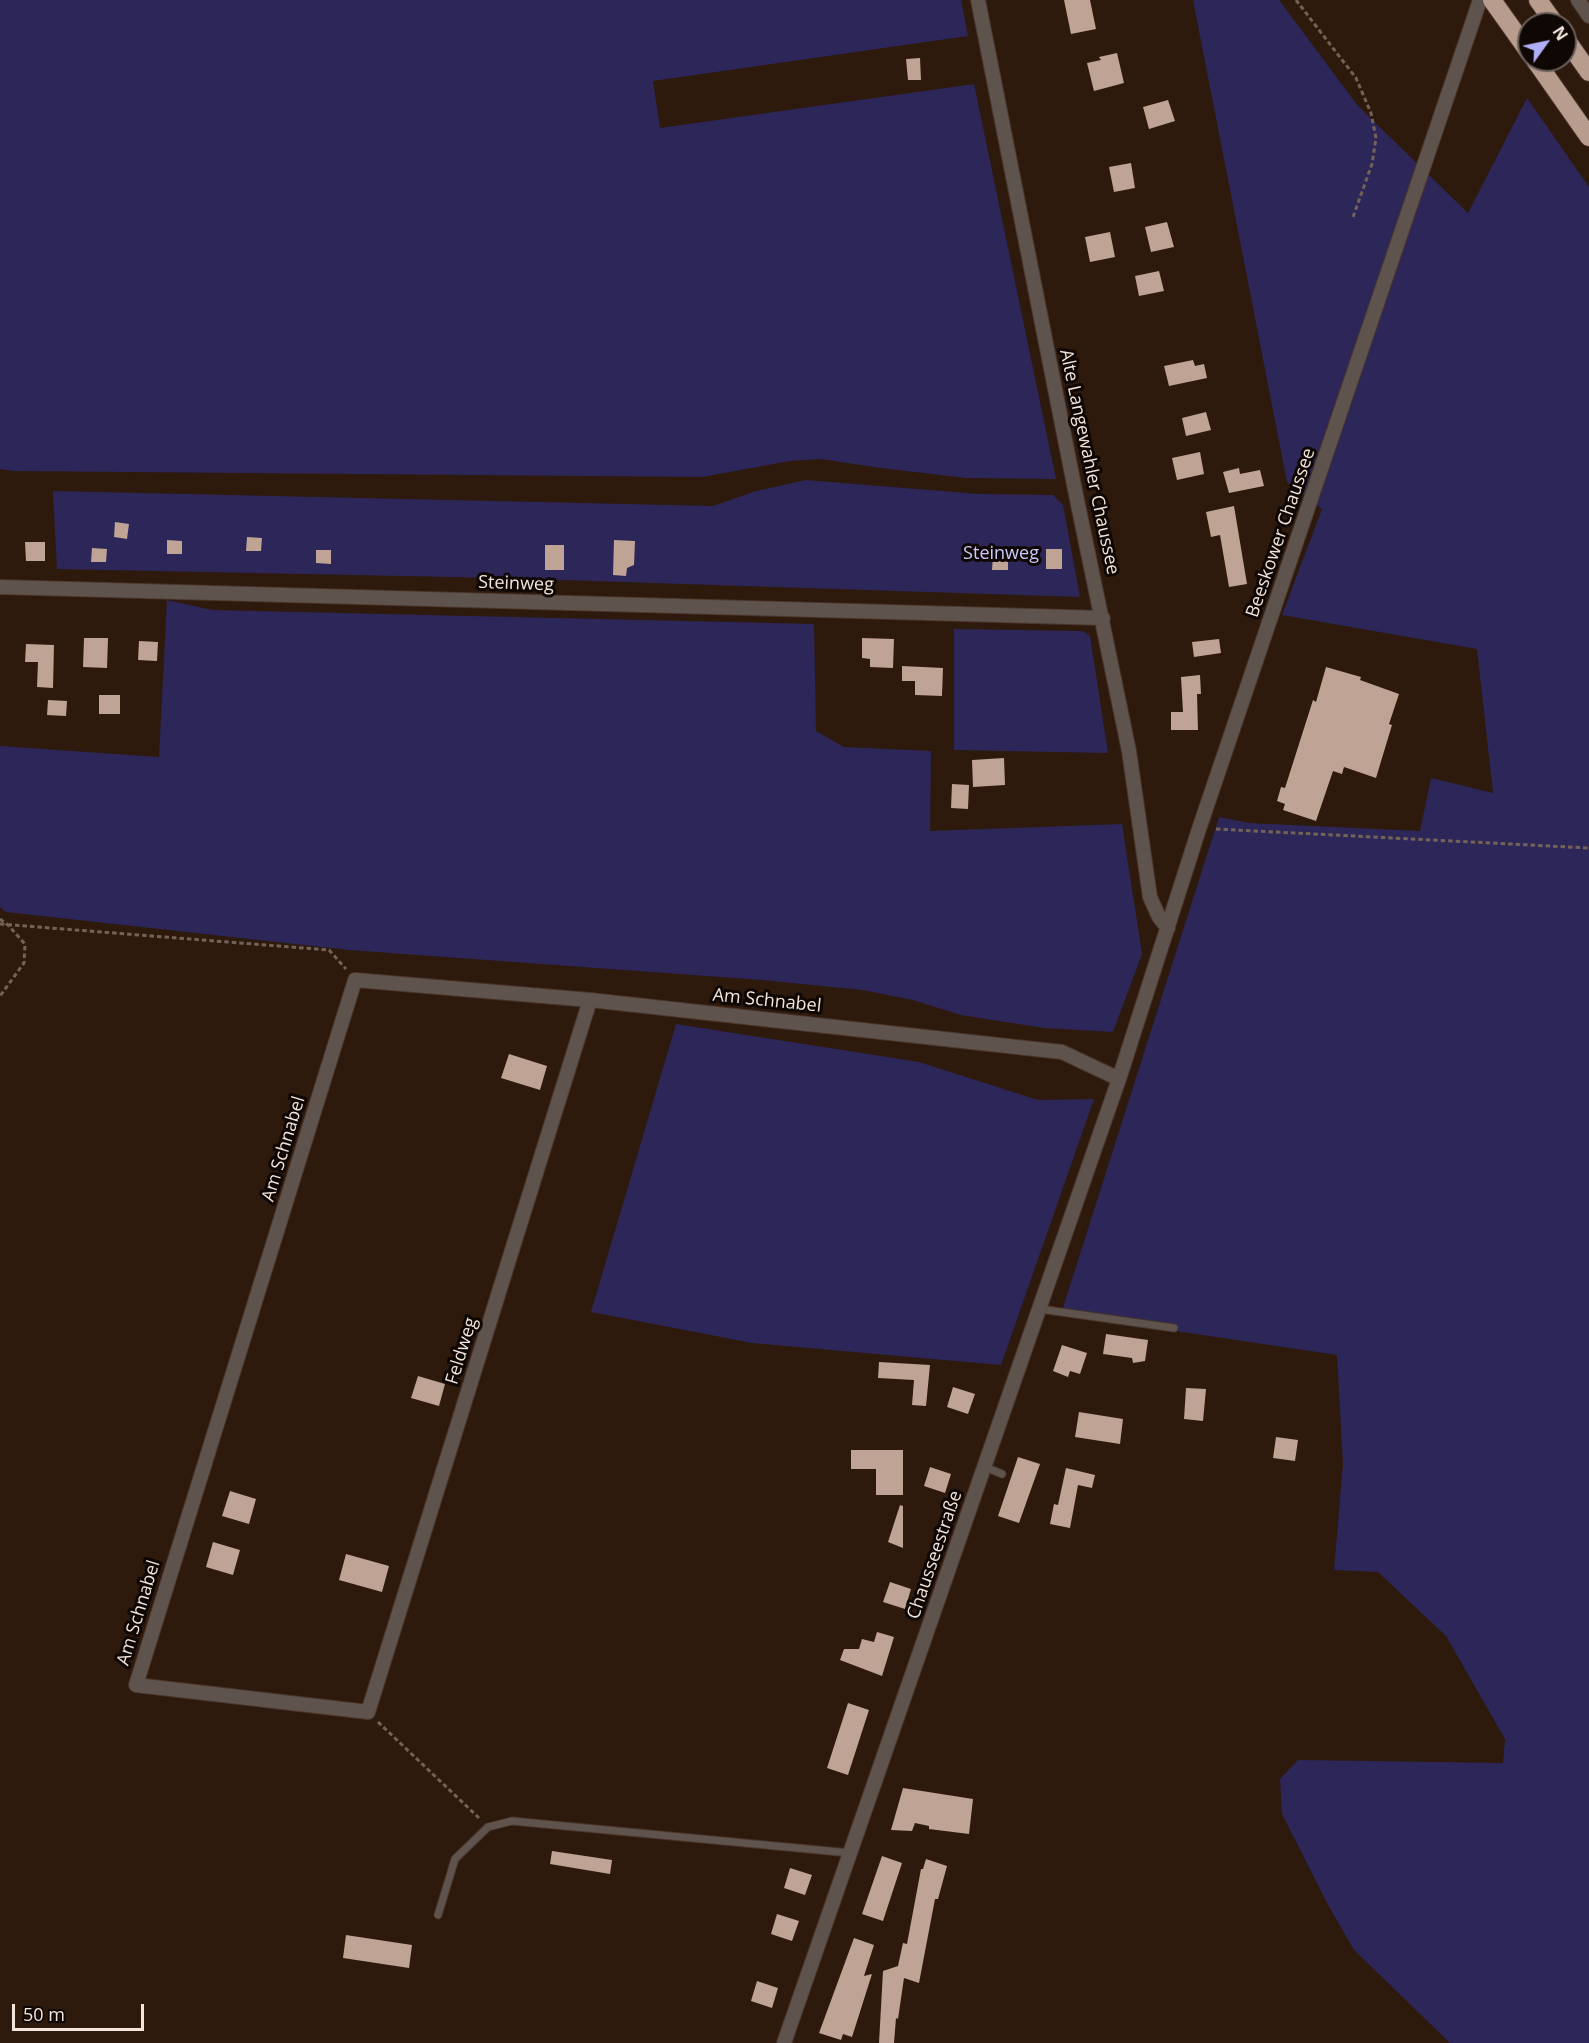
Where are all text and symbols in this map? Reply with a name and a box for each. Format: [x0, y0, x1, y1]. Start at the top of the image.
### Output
north arrow [1517, 12, 1577, 72]
text: N [1548, 22, 1573, 45]
street label: Alte Langewahler Chaussee [1055, 347, 1123, 577]
street label: Beeskower Chaussee [1242, 446, 1320, 620]
park label: Steinweg [963, 543, 1039, 565]
street label: Steinweg [478, 572, 554, 596]
street label: Am Schnabel [712, 985, 822, 1017]
street label: Am Schnabel [258, 1094, 310, 1204]
street label: Feldweg [442, 1315, 482, 1387]
street label: Chausseestraße [903, 1488, 967, 1622]
street label: Am Schnabel [113, 1558, 165, 1668]
scale bar [15, 1992, 147, 2030]
text: 50 m [23, 2002, 65, 2026]

